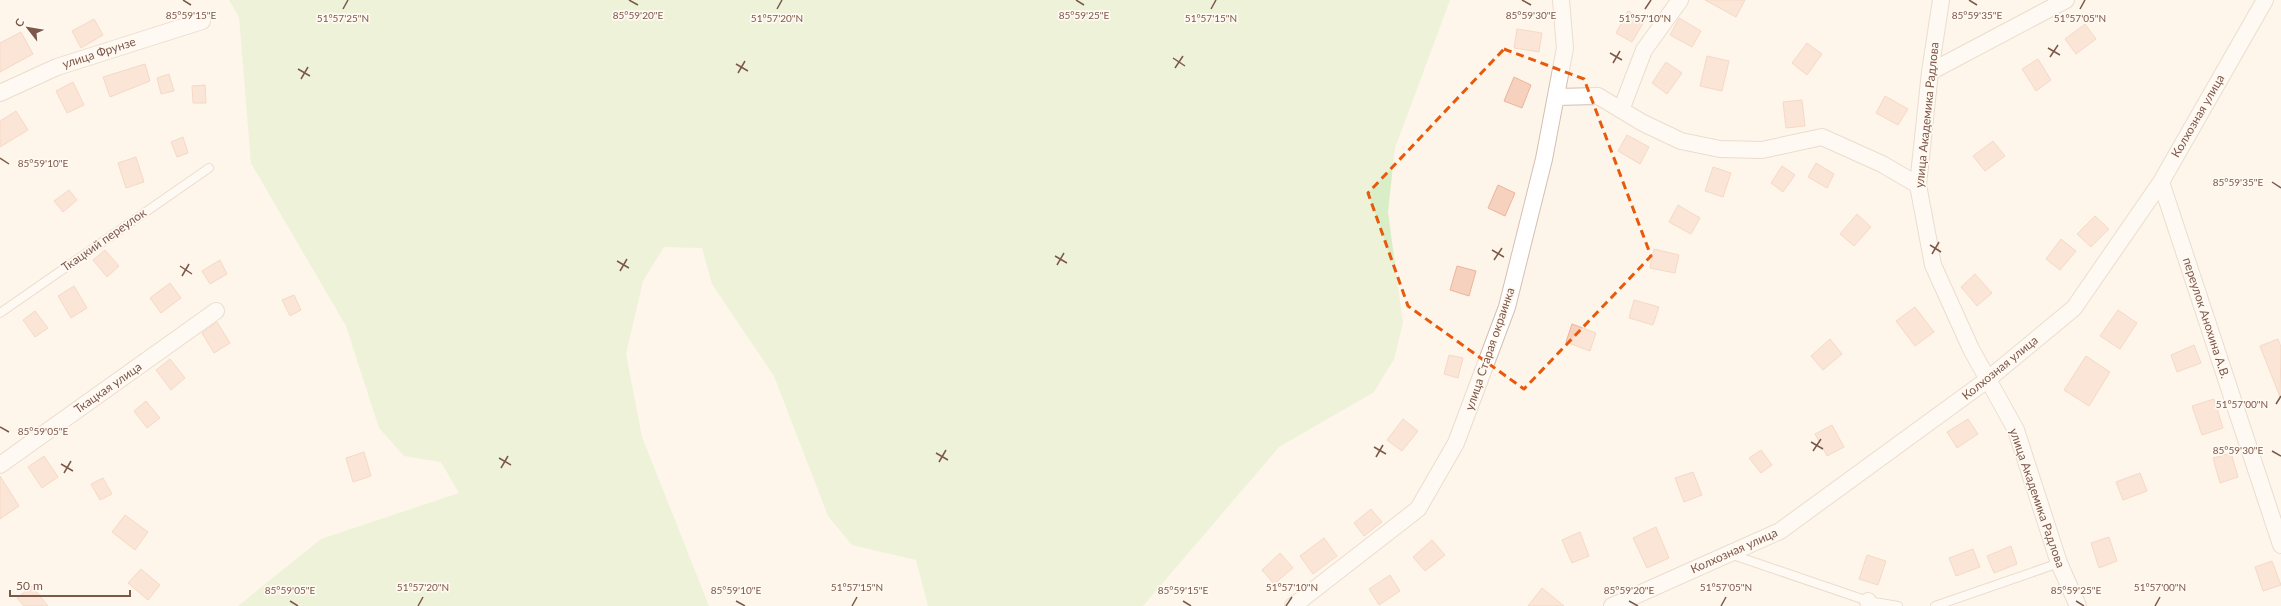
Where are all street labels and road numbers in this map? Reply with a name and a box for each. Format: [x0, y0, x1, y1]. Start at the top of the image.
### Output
street label: улица Фрунзе [60, 34, 137, 71]
street label: улица Академика Радлова [1911, 41, 1942, 189]
street label: Колхозная улица [2168, 71, 2227, 160]
street label: Ткацкий переулок [58, 204, 150, 274]
street label: переулок Анохина А.В. [2180, 255, 2233, 380]
street label: улица Старая окраинка [1461, 285, 1518, 412]
street label: Колхозная улица [1959, 332, 2041, 403]
street label: Ткацкая улица [71, 359, 144, 416]
street label: улица Академика Радлова [2007, 426, 2068, 570]
street label: Колхозная улица [1688, 525, 1780, 576]

